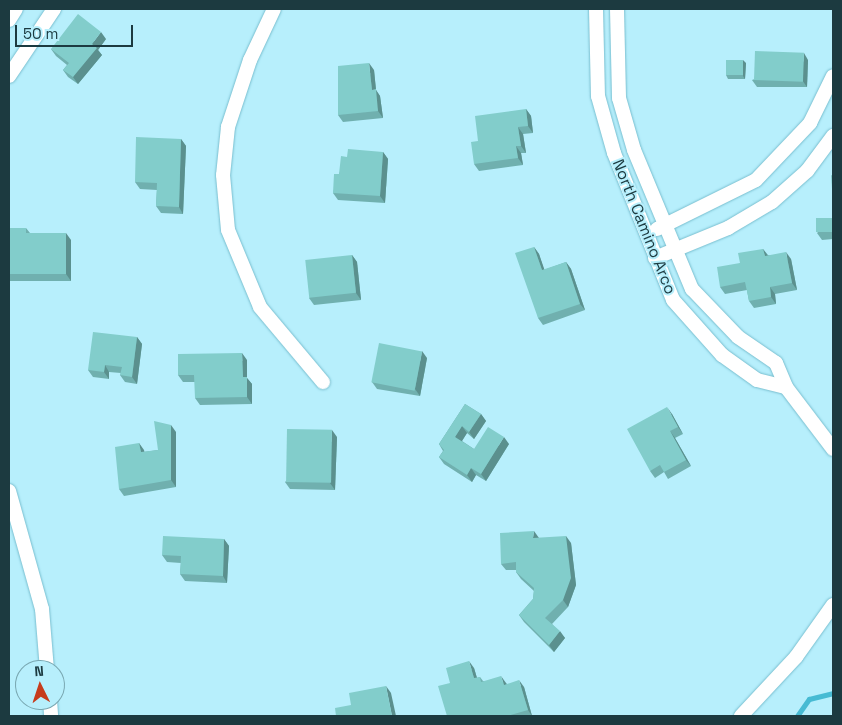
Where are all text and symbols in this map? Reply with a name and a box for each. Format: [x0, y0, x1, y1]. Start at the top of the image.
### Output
scale bar [18, 15, 135, 47]
text: 50 m [23, 24, 58, 43]
street label: North Camino Arco [608, 157, 680, 297]
north arrow [15, 660, 65, 710]
text: N [34, 662, 44, 680]

